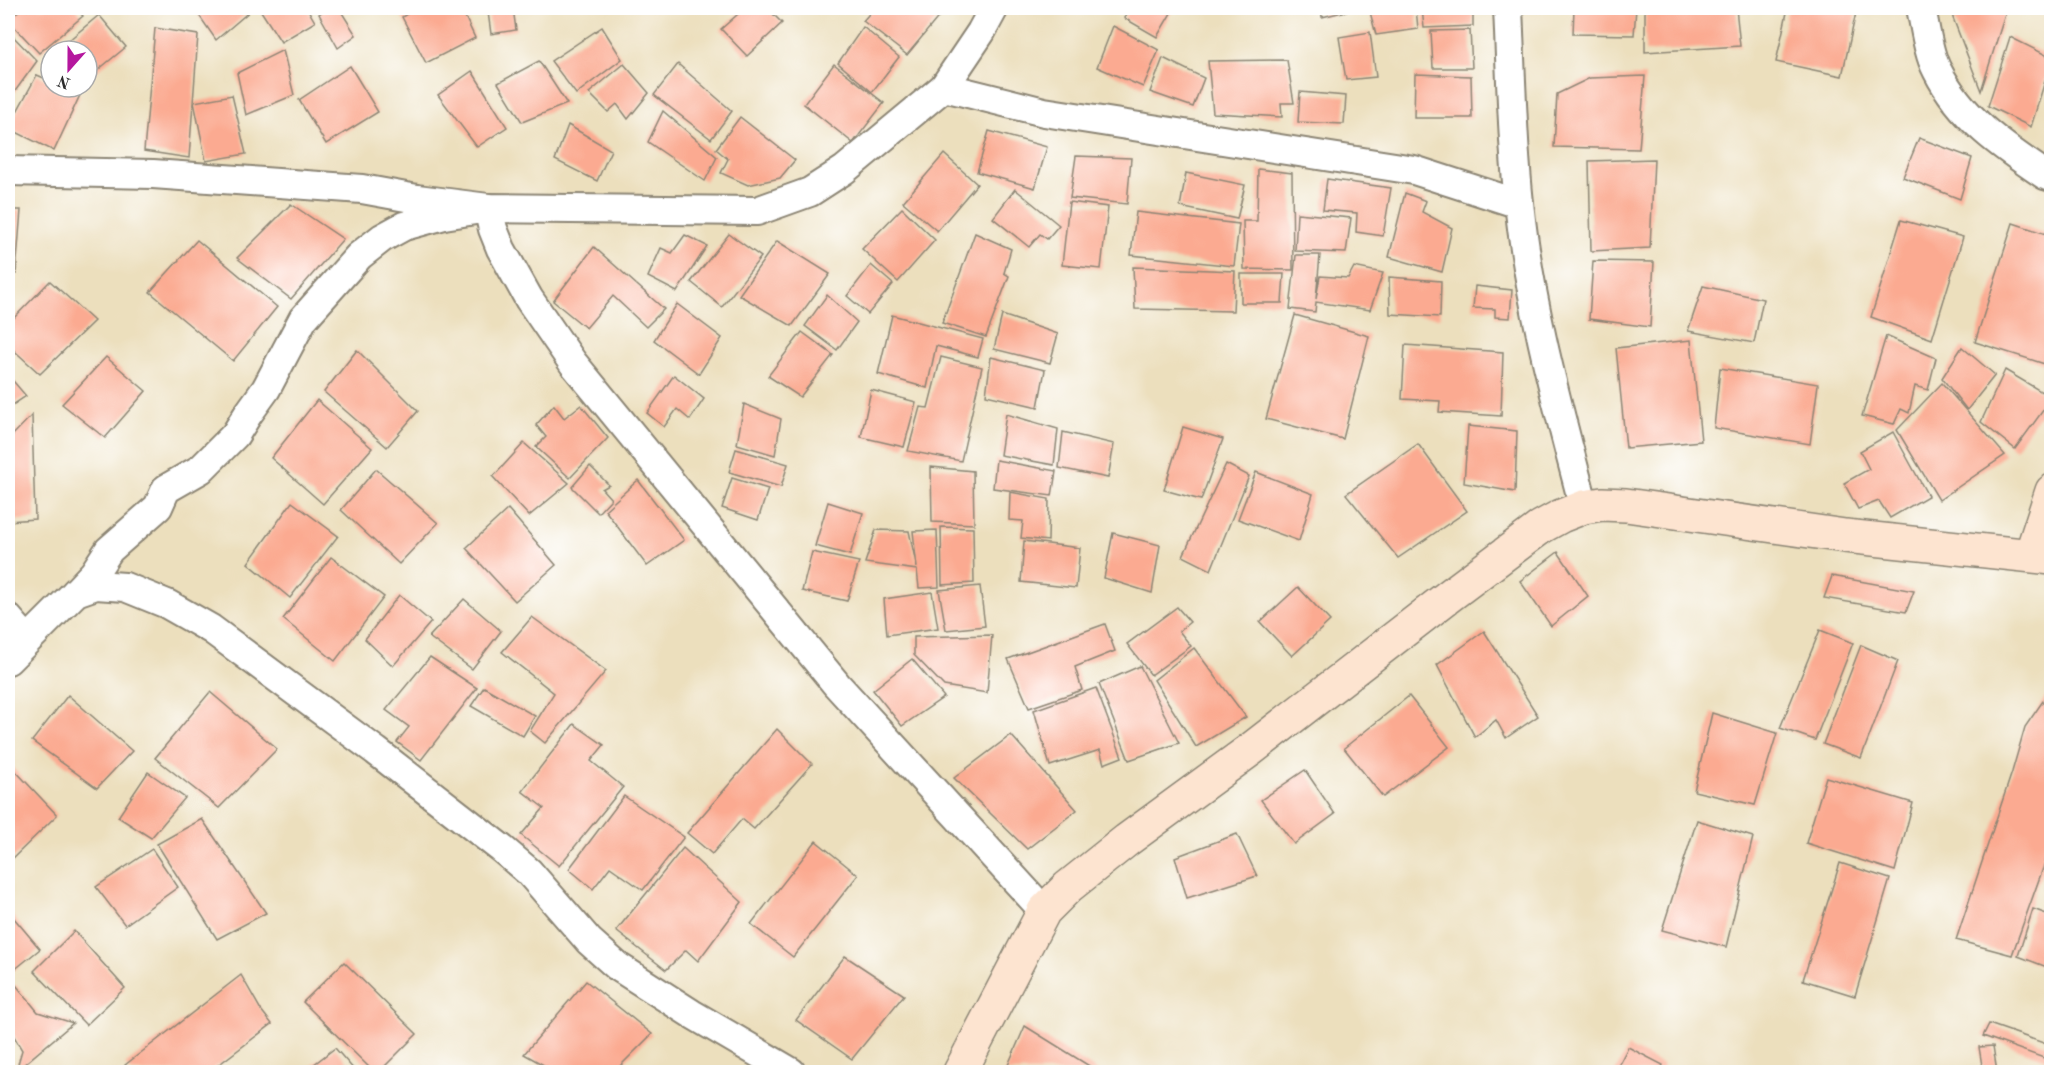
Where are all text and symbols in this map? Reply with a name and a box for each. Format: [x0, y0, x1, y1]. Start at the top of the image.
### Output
north arrow [39, 39, 99, 99]
text: N [55, 71, 73, 91]

